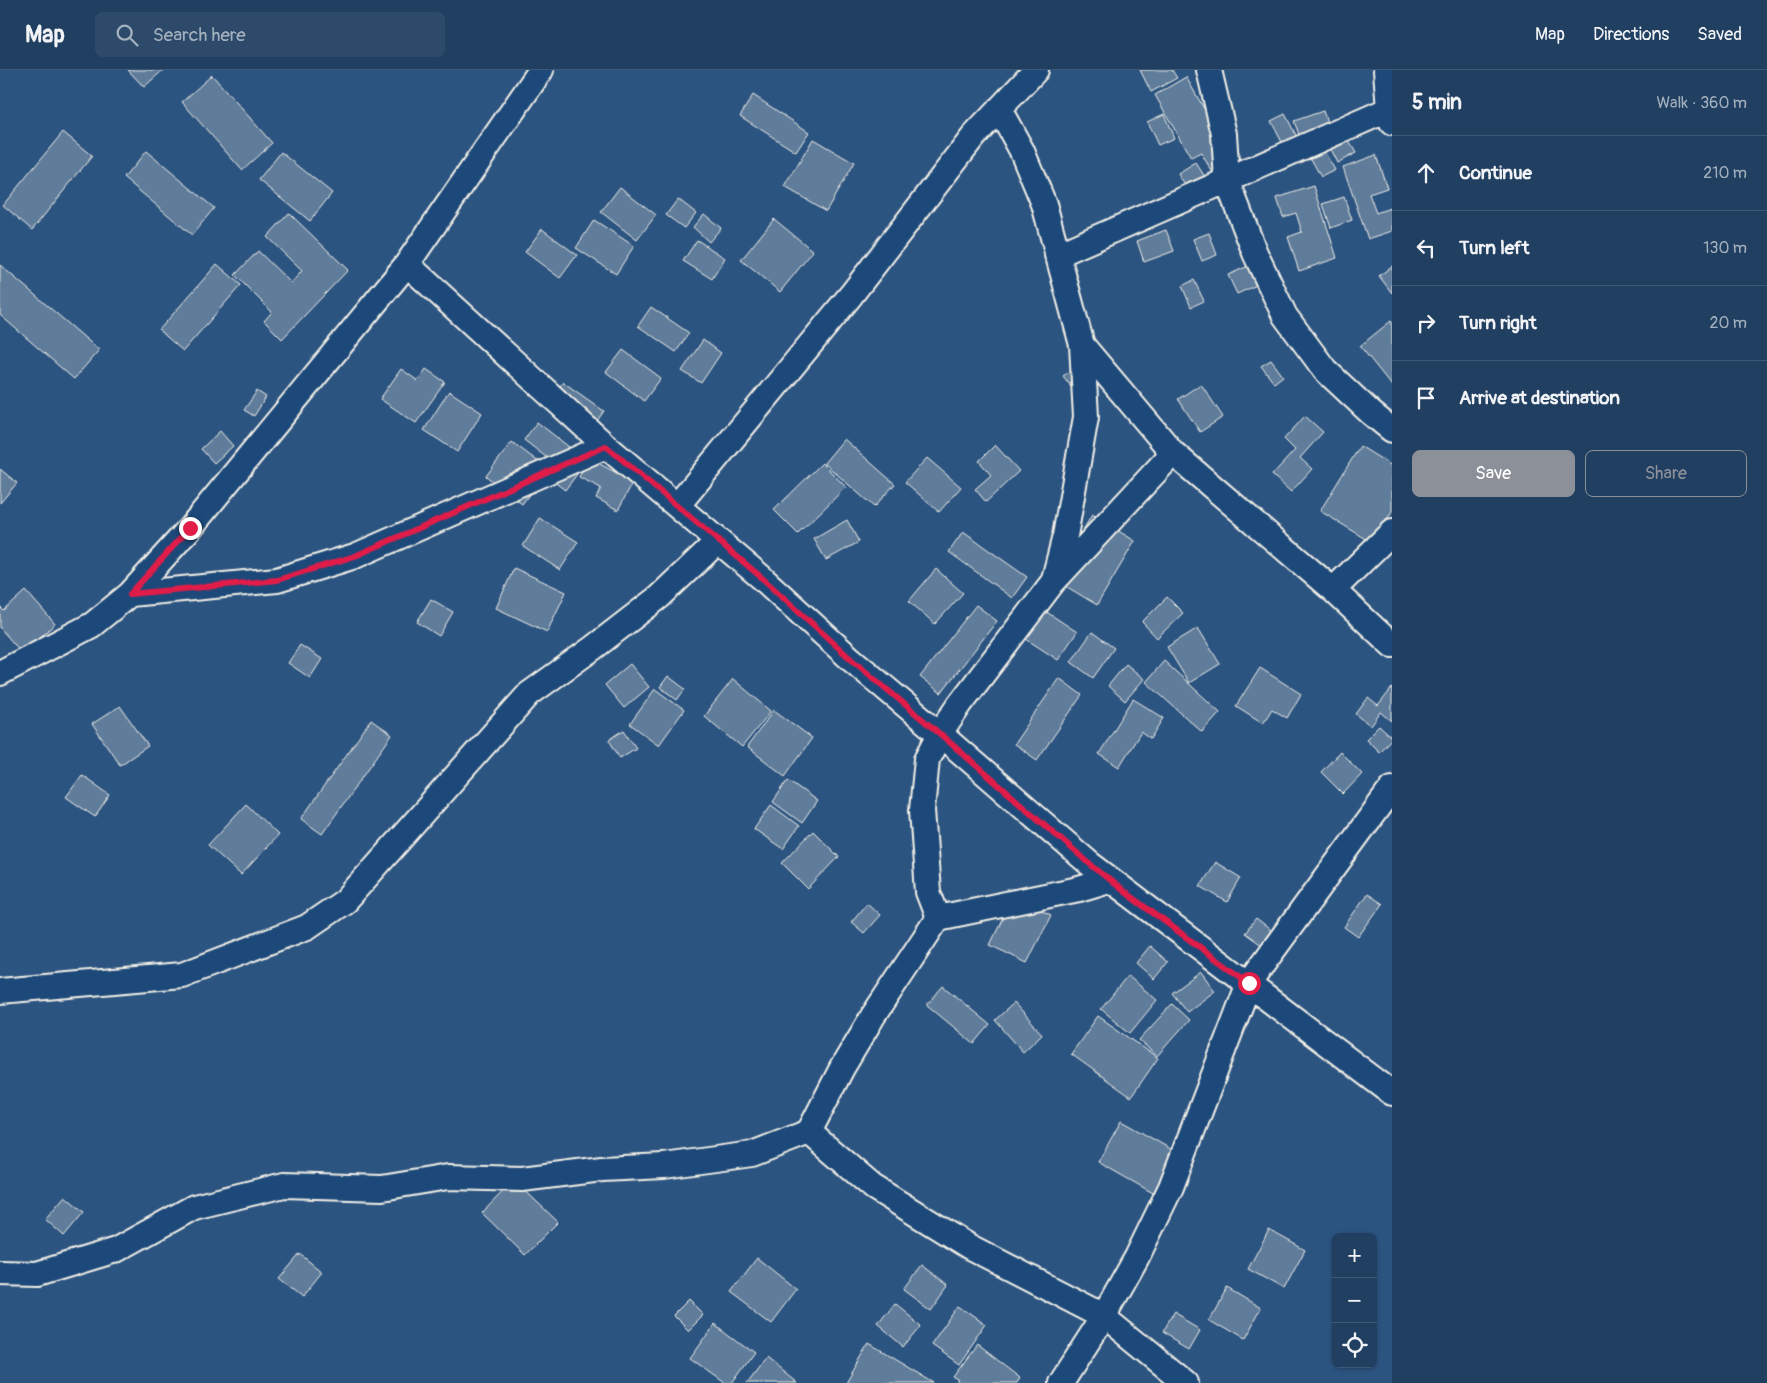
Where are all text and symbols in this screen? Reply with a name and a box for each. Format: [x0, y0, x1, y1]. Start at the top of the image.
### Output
search box [95, 12, 445, 57]
text: Map [25, 20, 65, 49]
icon: search [113, 21, 141, 49]
text: Search here [153, 23, 246, 47]
text: Map [1535, 23, 1565, 46]
text: Directions [1593, 23, 1669, 46]
text: Saved [1697, 23, 1742, 46]
text: 5 min [1412, 89, 1462, 116]
text: Walk · 360 m [1656, 93, 1747, 113]
icon: ahead [1412, 159, 1440, 187]
text: Continue [1459, 161, 1532, 185]
text: 210 m [1703, 163, 1747, 183]
icon: left [1412, 234, 1440, 262]
text: Turn left [1459, 236, 1529, 260]
text: 130 m [1703, 238, 1747, 258]
icon: right [1412, 309, 1440, 337]
text: Turn right [1459, 311, 1537, 335]
text: 20 m [1709, 313, 1747, 333]
icon: arrive [1412, 384, 1440, 412]
text: Arrive at destination [1459, 386, 1620, 410]
button: Save [1412, 450, 1575, 497]
button: Share [1585, 450, 1747, 497]
route end [179, 517, 202, 540]
route start [1238, 972, 1261, 995]
map controls [1332, 1233, 1377, 1368]
button: + [1332, 1233, 1377, 1278]
button: − [1332, 1278, 1377, 1323]
button: locate [1332, 1323, 1377, 1368]

